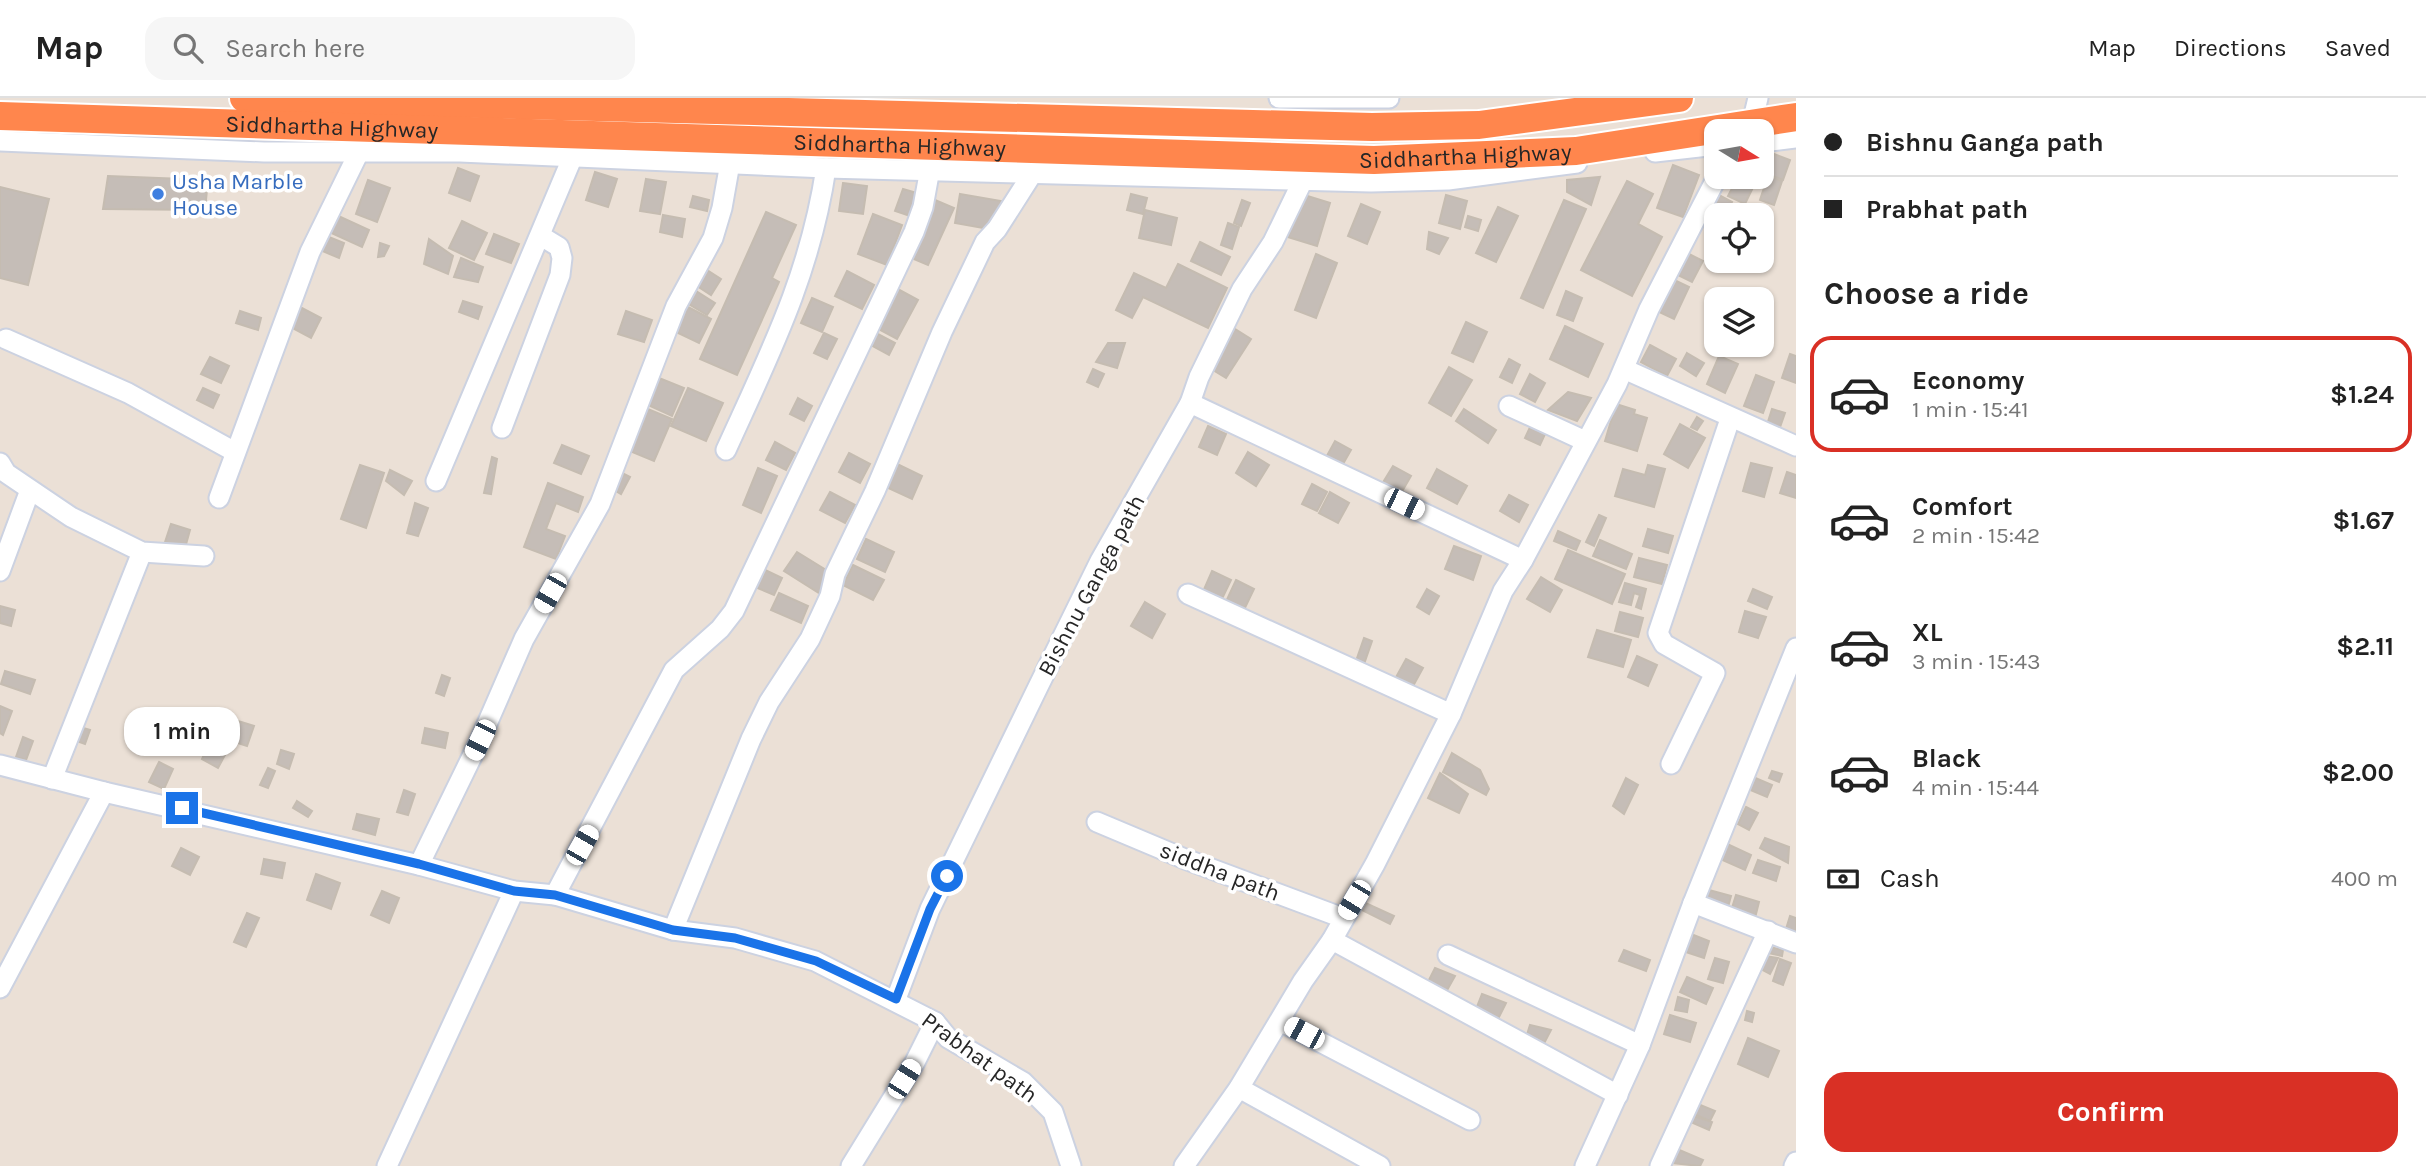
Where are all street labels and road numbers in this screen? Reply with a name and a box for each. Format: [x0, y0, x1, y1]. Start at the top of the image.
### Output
street label: Siddhartha Highway [225, 110, 439, 144]
street label: Siddhartha Highway [793, 128, 1007, 162]
street label: Siddhartha Highway [1358, 138, 1572, 174]
street label: Bishnu Ganga path [1032, 490, 1151, 681]
street label: siddha path [1156, 836, 1284, 907]
street label: Prabhat path [917, 1006, 1043, 1108]

